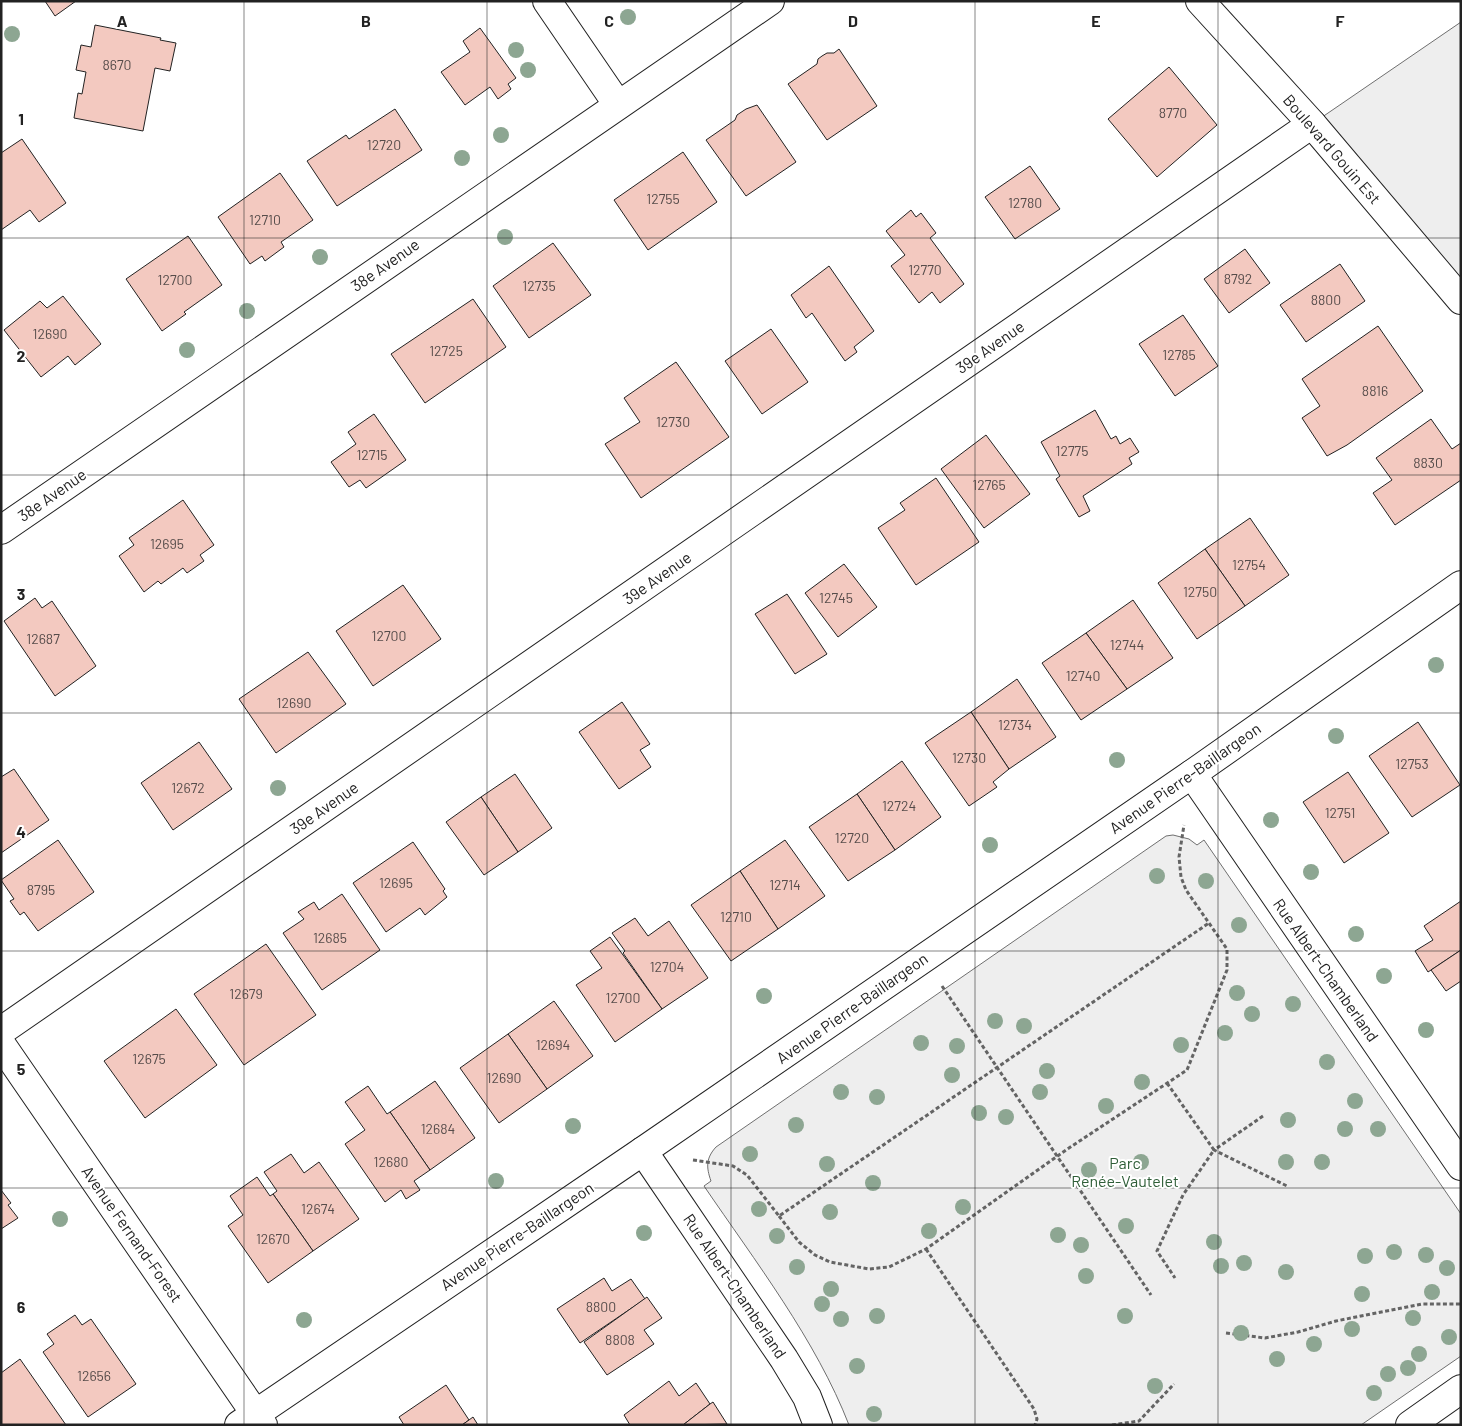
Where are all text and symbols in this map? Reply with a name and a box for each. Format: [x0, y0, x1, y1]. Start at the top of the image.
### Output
text: A [117, 11, 128, 30]
text: B [361, 11, 371, 30]
text: C [604, 11, 614, 30]
text: D [848, 11, 858, 30]
text: E [1091, 11, 1101, 30]
text: F [1336, 11, 1345, 30]
house number: 8670 [102, 56, 132, 73]
street label: Boulevard Gouin Est [1280, 90, 1385, 207]
house number: 8770 [1159, 104, 1187, 121]
text: 1 [18, 109, 24, 128]
house number: 12720 [367, 136, 401, 153]
house number: 12755 [646, 190, 680, 207]
house number: 12780 [1008, 194, 1042, 211]
house number: 12710 [249, 211, 281, 228]
street label: 38e Avenue [347, 234, 423, 295]
house number: 12770 [908, 261, 942, 278]
house number: 8792 [1224, 270, 1252, 287]
house number: 12700 [158, 271, 192, 288]
house number: 12735 [522, 277, 556, 294]
house number: 8800 [1311, 291, 1341, 308]
street label: 39e Avenue [952, 316, 1028, 377]
house number: 12690 [33, 325, 67, 342]
house number: 12725 [429, 342, 463, 359]
text: 2 [17, 346, 26, 365]
house number: 12785 [1162, 346, 1196, 363]
house number: 8816 [1362, 382, 1388, 399]
house number: 12730 [656, 413, 690, 430]
house number: 12775 [1056, 442, 1088, 459]
house number: 12715 [356, 446, 388, 463]
house number: 8830 [1413, 454, 1443, 471]
street label: 38e Avenue [14, 464, 90, 525]
house number: 12765 [972, 476, 1006, 493]
house number: 12695 [150, 535, 184, 552]
street label: 39e Avenue [619, 547, 695, 608]
house number: 12754 [1232, 556, 1266, 573]
house number: 12750 [1183, 583, 1217, 600]
text: 3 [17, 584, 25, 603]
house number: 12745 [819, 589, 853, 606]
house number: 12700 [372, 627, 406, 644]
house number: 12687 [26, 630, 60, 647]
house number: 12744 [1110, 636, 1144, 653]
house number: 12740 [1066, 667, 1100, 684]
house number: 12690 [277, 694, 311, 711]
house number: 12734 [998, 716, 1032, 733]
street label: Avenue Pierre-Baillargeon [1105, 718, 1264, 837]
house number: 12730 [952, 749, 986, 766]
house number: 12753 [1395, 755, 1429, 772]
street label: 39e Avenue [286, 777, 362, 838]
house number: 12672 [171, 779, 205, 796]
house number: 12724 [882, 797, 916, 814]
house number: 12751 [1325, 804, 1355, 821]
text: 4 [16, 822, 26, 841]
house number: 12720 [835, 829, 869, 846]
house number: 12695 [379, 874, 413, 891]
house number: 12714 [769, 876, 801, 893]
house number: 8795 [27, 881, 55, 898]
street label: Rue Albert-Chamberland [1270, 894, 1383, 1045]
house number: 12710 [720, 908, 752, 925]
house number: 12685 [313, 929, 347, 946]
street label: Avenue Pierre-Baillargeon [772, 948, 931, 1067]
house number: 12704 [650, 958, 684, 975]
house number: 12679 [229, 985, 263, 1002]
house number: 12700 [606, 989, 640, 1006]
house number: 12694 [536, 1036, 570, 1053]
house number: 12675 [132, 1050, 166, 1067]
text: 5 [17, 1059, 26, 1078]
house number: 12690 [487, 1069, 521, 1086]
house number: 12684 [421, 1120, 455, 1137]
house number: 12680 [374, 1153, 408, 1170]
park label: Parc Renée-Vautelet [1071, 1153, 1179, 1190]
street label: Avenue Fernand-Forest [78, 1162, 187, 1306]
street label: Avenue Pierre-Baillargeon [437, 1177, 597, 1294]
house number: 12674 [301, 1200, 335, 1217]
street label: Rue Albert-Chamberland [680, 1210, 791, 1362]
house number: 12670 [256, 1230, 290, 1247]
text: 6 [17, 1297, 26, 1316]
house number: 8800 [586, 1298, 616, 1315]
house number: 8808 [605, 1331, 635, 1348]
house number: 12656 [77, 1367, 111, 1384]

